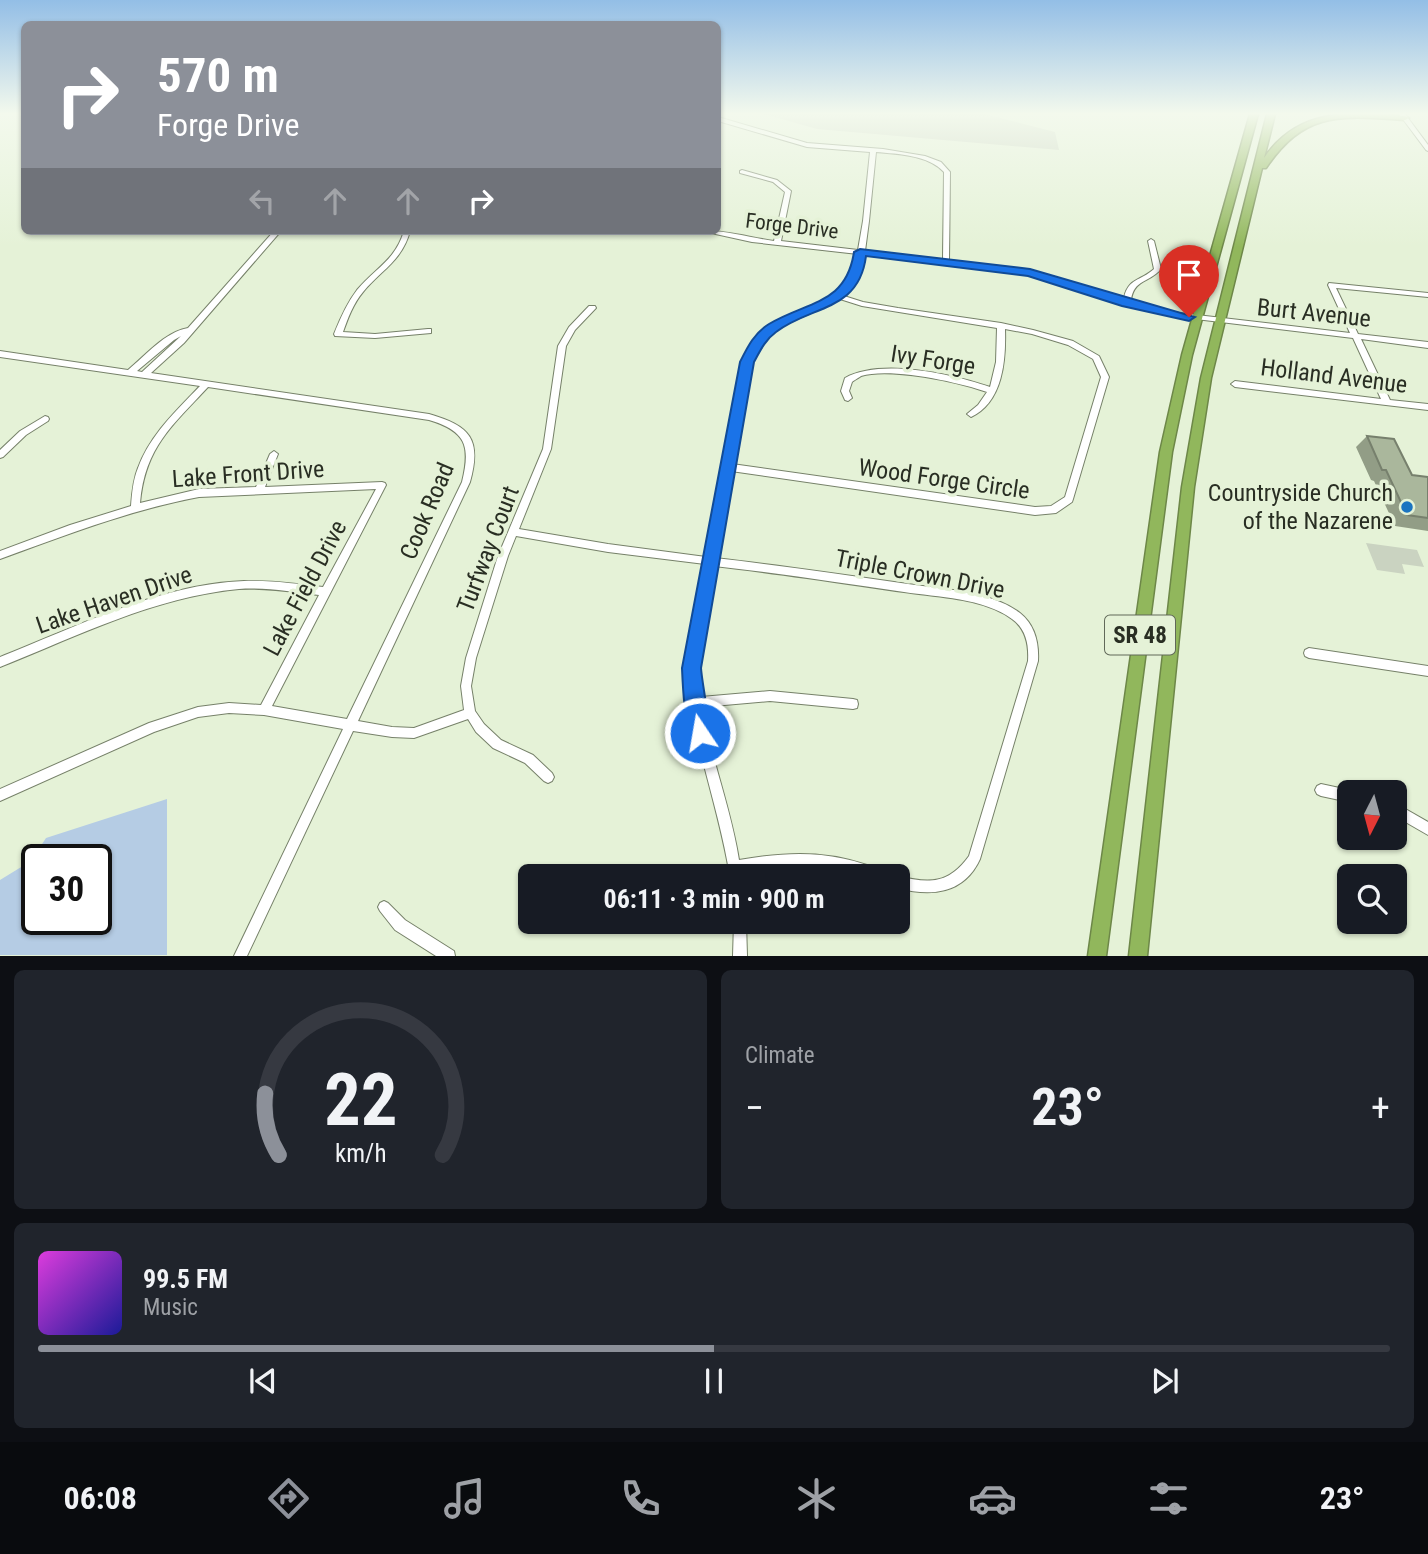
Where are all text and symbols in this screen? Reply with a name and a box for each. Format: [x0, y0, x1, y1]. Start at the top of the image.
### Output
text: 570 m [157, 47, 279, 104]
icon: right [42, 49, 133, 140]
text: Forge Drive [157, 106, 300, 144]
icon: left [243, 182, 281, 220]
icon: ahead [316, 182, 354, 220]
icon: ahead [389, 182, 427, 220]
icon: right [462, 182, 500, 220]
street label: Forge Drive [744, 208, 840, 244]
pin [1159, 245, 1219, 317]
icon: arrive [1170, 256, 1208, 294]
street label: Burt Avenue [1256, 293, 1372, 333]
street label: Ivy Forge [889, 340, 977, 380]
street label: Holland Avenue [1259, 353, 1409, 399]
street label: Wood Forge Circle [857, 453, 1031, 505]
street label: Lake Front Drive [171, 455, 325, 493]
street label: Cook Road [394, 458, 460, 564]
place label: Countryside Church of the Nazarene [1208, 479, 1393, 535]
street label: Turfway Court [451, 482, 525, 616]
marker: Countryside Church of the Nazarene [1399, 499, 1415, 515]
street label: Lake Field Drive [258, 515, 352, 661]
street label: Triple Crown Drive [833, 544, 1007, 604]
street label: Lake Haven Drive [32, 560, 196, 640]
road number: SR 48 [1105, 615, 1175, 654]
position arrow [663, 696, 737, 770]
north arrow [1337, 780, 1407, 850]
map controls [1337, 780, 1407, 934]
speed limit sign: 30 [21, 844, 112, 935]
button: search [1337, 864, 1407, 934]
text: 06:11 · 3 min · 900 m [604, 884, 824, 914]
text: Climate [745, 1042, 815, 1069]
text: 22 [324, 1058, 397, 1144]
text: 23° [1031, 1077, 1104, 1138]
text: − [745, 1086, 764, 1130]
text: + [1371, 1086, 1390, 1130]
text: km/h [335, 1139, 386, 1168]
text: 99.5 FM [143, 1264, 228, 1294]
text: Music [143, 1294, 198, 1321]
icon: previous [244, 1362, 282, 1400]
icon: pause [695, 1362, 733, 1400]
icon: next [1146, 1362, 1184, 1400]
icon: directions [264, 1474, 313, 1523]
icon: music [440, 1474, 489, 1523]
icon: phone [616, 1474, 665, 1523]
icon: climate [792, 1474, 841, 1523]
icon: car [968, 1474, 1017, 1523]
icon: filters [1144, 1474, 1193, 1523]
text: 06:08 [63, 1479, 137, 1517]
text: 23° [1320, 1479, 1364, 1517]

